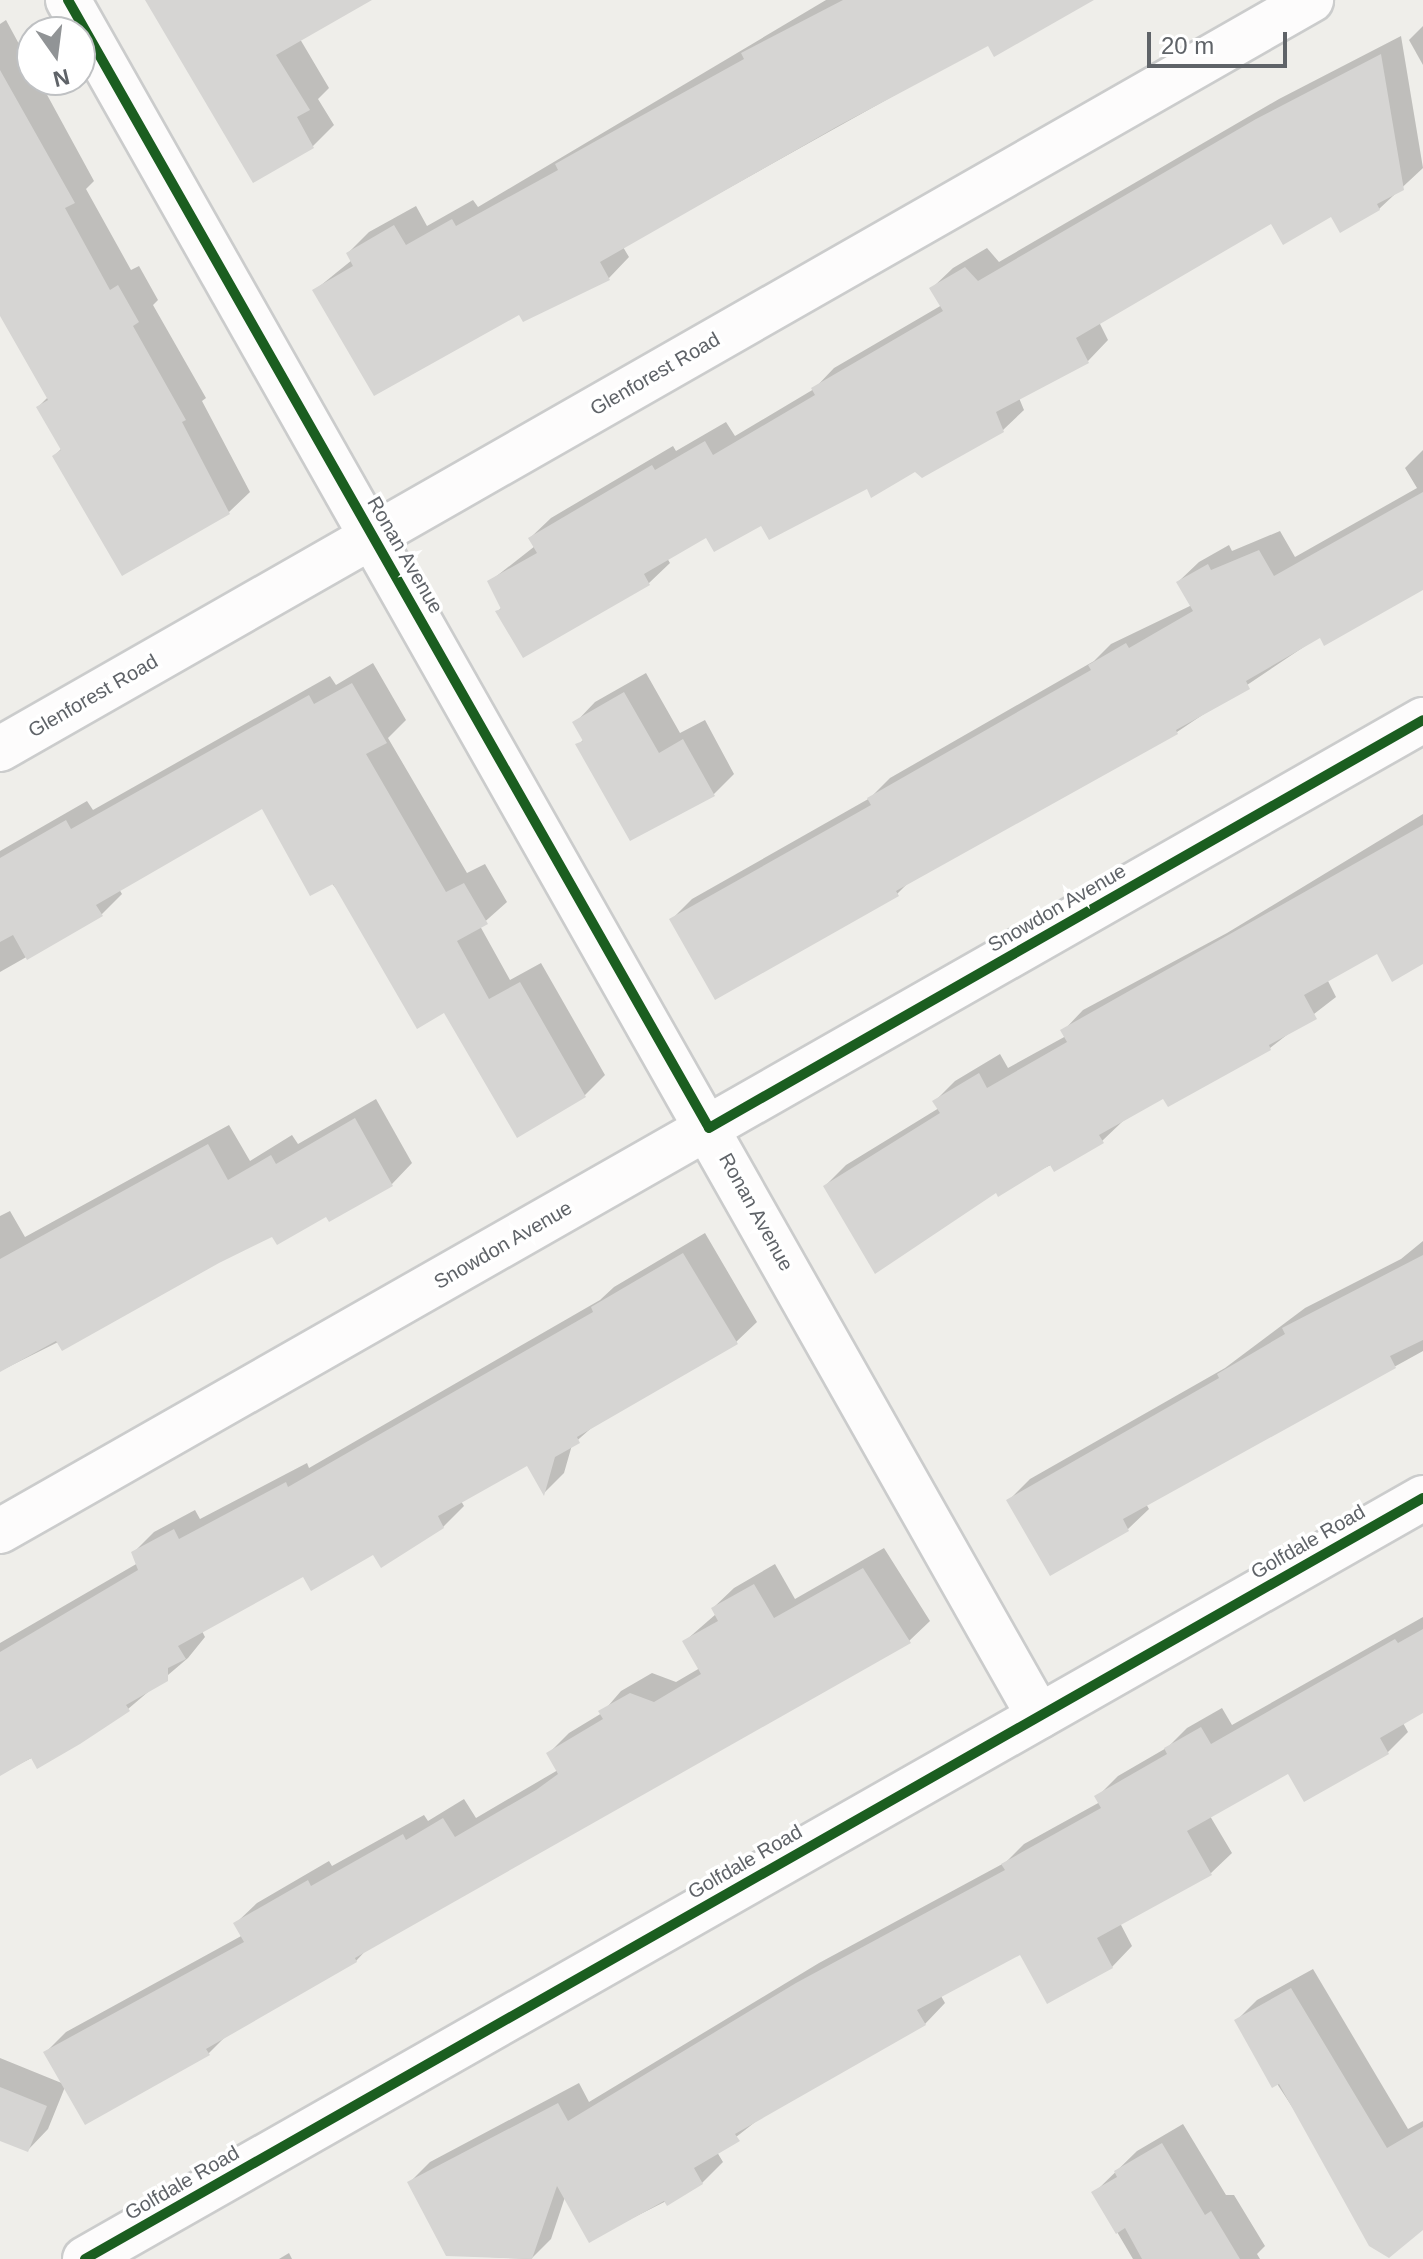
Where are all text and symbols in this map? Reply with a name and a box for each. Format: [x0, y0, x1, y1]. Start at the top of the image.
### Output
north arrow [16, 16, 96, 96]
scale bar [1151, 16, 1291, 66]
text: 20 m [1161, 32, 1214, 59]
text: N [51, 64, 72, 92]
street label: Glenforest Road [586, 327, 724, 421]
street label: Ronan Avenue [362, 492, 448, 618]
street label: Glenforest Road [24, 649, 162, 743]
street label: Snowdon Avenue [983, 859, 1131, 957]
street label: Ronan Avenue [714, 1148, 798, 1276]
street label: Snowdon Avenue [429, 1196, 577, 1294]
street label: Golfdale Road [1247, 1500, 1369, 1584]
street label: Golfdale Road [684, 1820, 806, 1904]
street label: Golfdale Road [121, 2141, 243, 2225]

